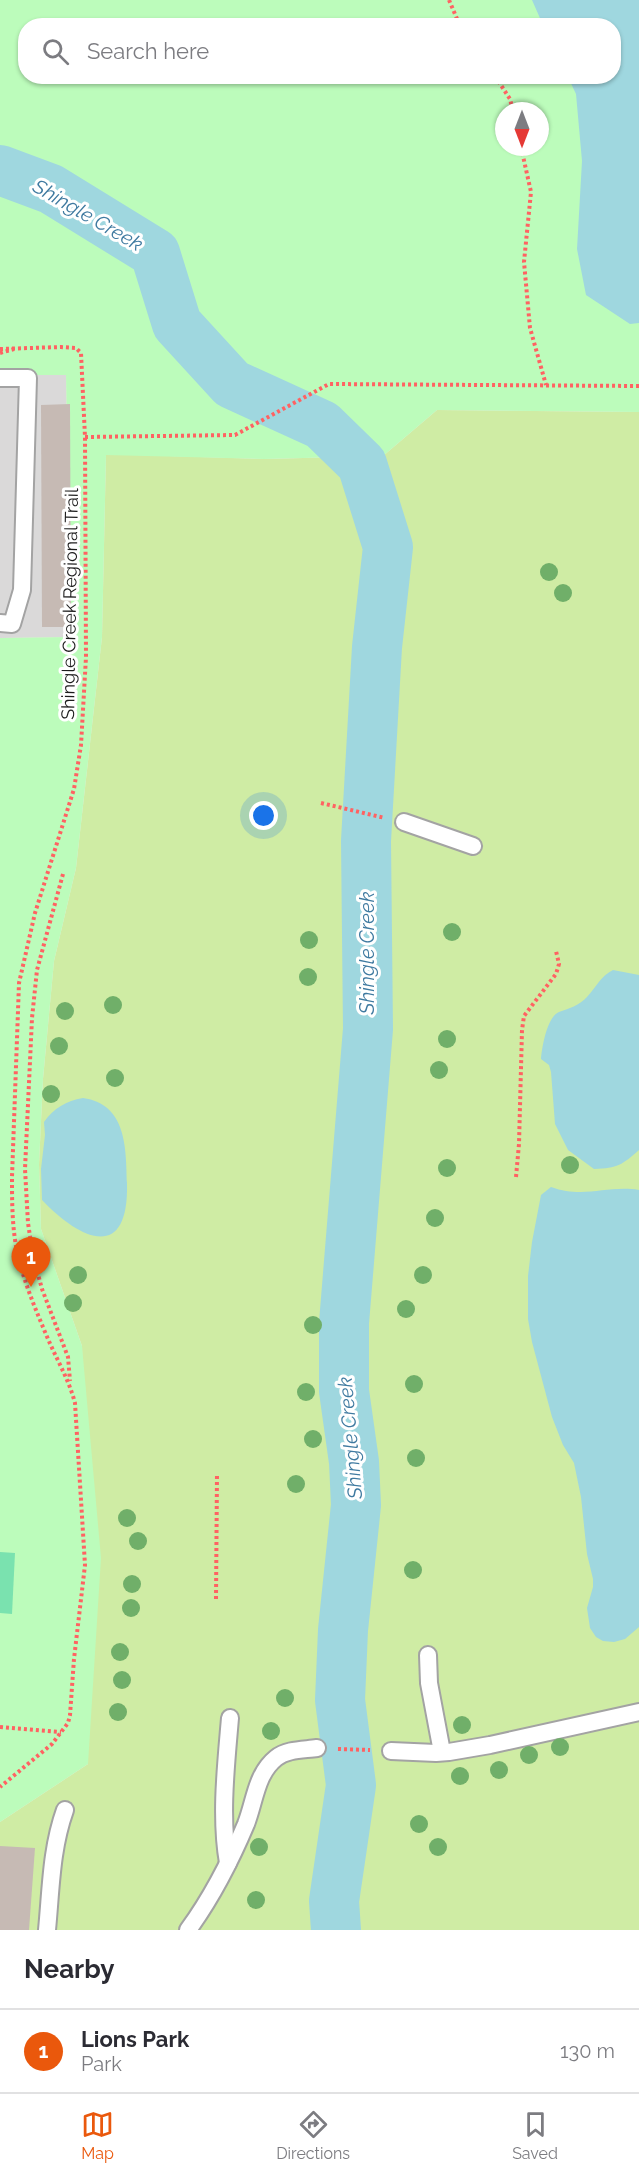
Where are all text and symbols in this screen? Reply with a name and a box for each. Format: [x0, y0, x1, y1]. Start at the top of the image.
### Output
search box [18, 18, 621, 84]
icon: search [39, 35, 72, 68]
text: Search here [87, 38, 209, 64]
north arrow [495, 102, 549, 156]
water label: Shingle Creek [28, 173, 147, 256]
street label: Shingle Creek Regional Trail [57, 488, 82, 720]
your location [249, 801, 278, 830]
water label: Shingle Creek [355, 891, 379, 1015]
pin: 1 [12, 1238, 51, 1287]
water label: Shingle Creek [333, 1375, 367, 1501]
text: Nearby [24, 1954, 114, 1984]
text: Lions Park [81, 2026, 189, 2052]
text: 1 [39, 2039, 48, 2063]
text: 130 m [560, 2039, 615, 2063]
text: Park [81, 2052, 122, 2076]
tab: Map [81, 2108, 114, 2163]
tab: Directions [276, 2108, 350, 2163]
tab: Saved [512, 2108, 558, 2163]

